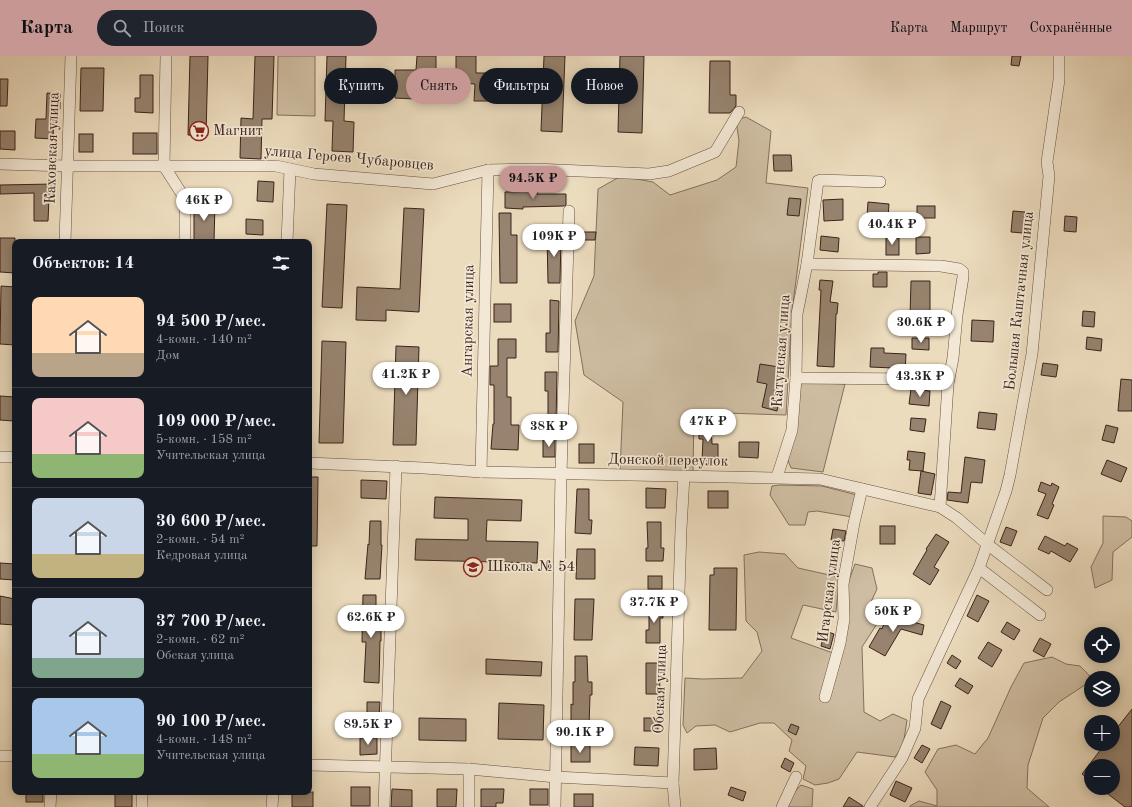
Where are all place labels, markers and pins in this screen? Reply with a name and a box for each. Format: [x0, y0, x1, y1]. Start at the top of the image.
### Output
supermarket icon: Магнит [188, 120, 210, 142]
place label: Магнит [213, 124, 263, 139]
pin: 94.5K ₽ [496, 166, 570, 200]
pin: 46K ₽ [176, 188, 232, 222]
pin: 40.4K ₽ [855, 212, 929, 246]
pin: 109K ₽ [521, 224, 587, 258]
pin: 30.6K ₽ [884, 310, 958, 344]
pin: 41.2K ₽ [369, 362, 443, 396]
pin: 43.3K ₽ [883, 364, 957, 398]
pin: 47K ₽ [680, 409, 736, 443]
pin: 38K ₽ [521, 414, 577, 448]
school or university icon: Школа № 54 [462, 556, 484, 578]
place label: Школа № 54 [487, 560, 575, 575]
pin: 37.7K ₽ [617, 590, 691, 624]
pin: 50K ₽ [865, 599, 921, 633]
pin: 62.6K ₽ [334, 605, 408, 639]
pin: 89.5K ₽ [331, 712, 405, 746]
pin: 90.1K ₽ [543, 720, 617, 754]

